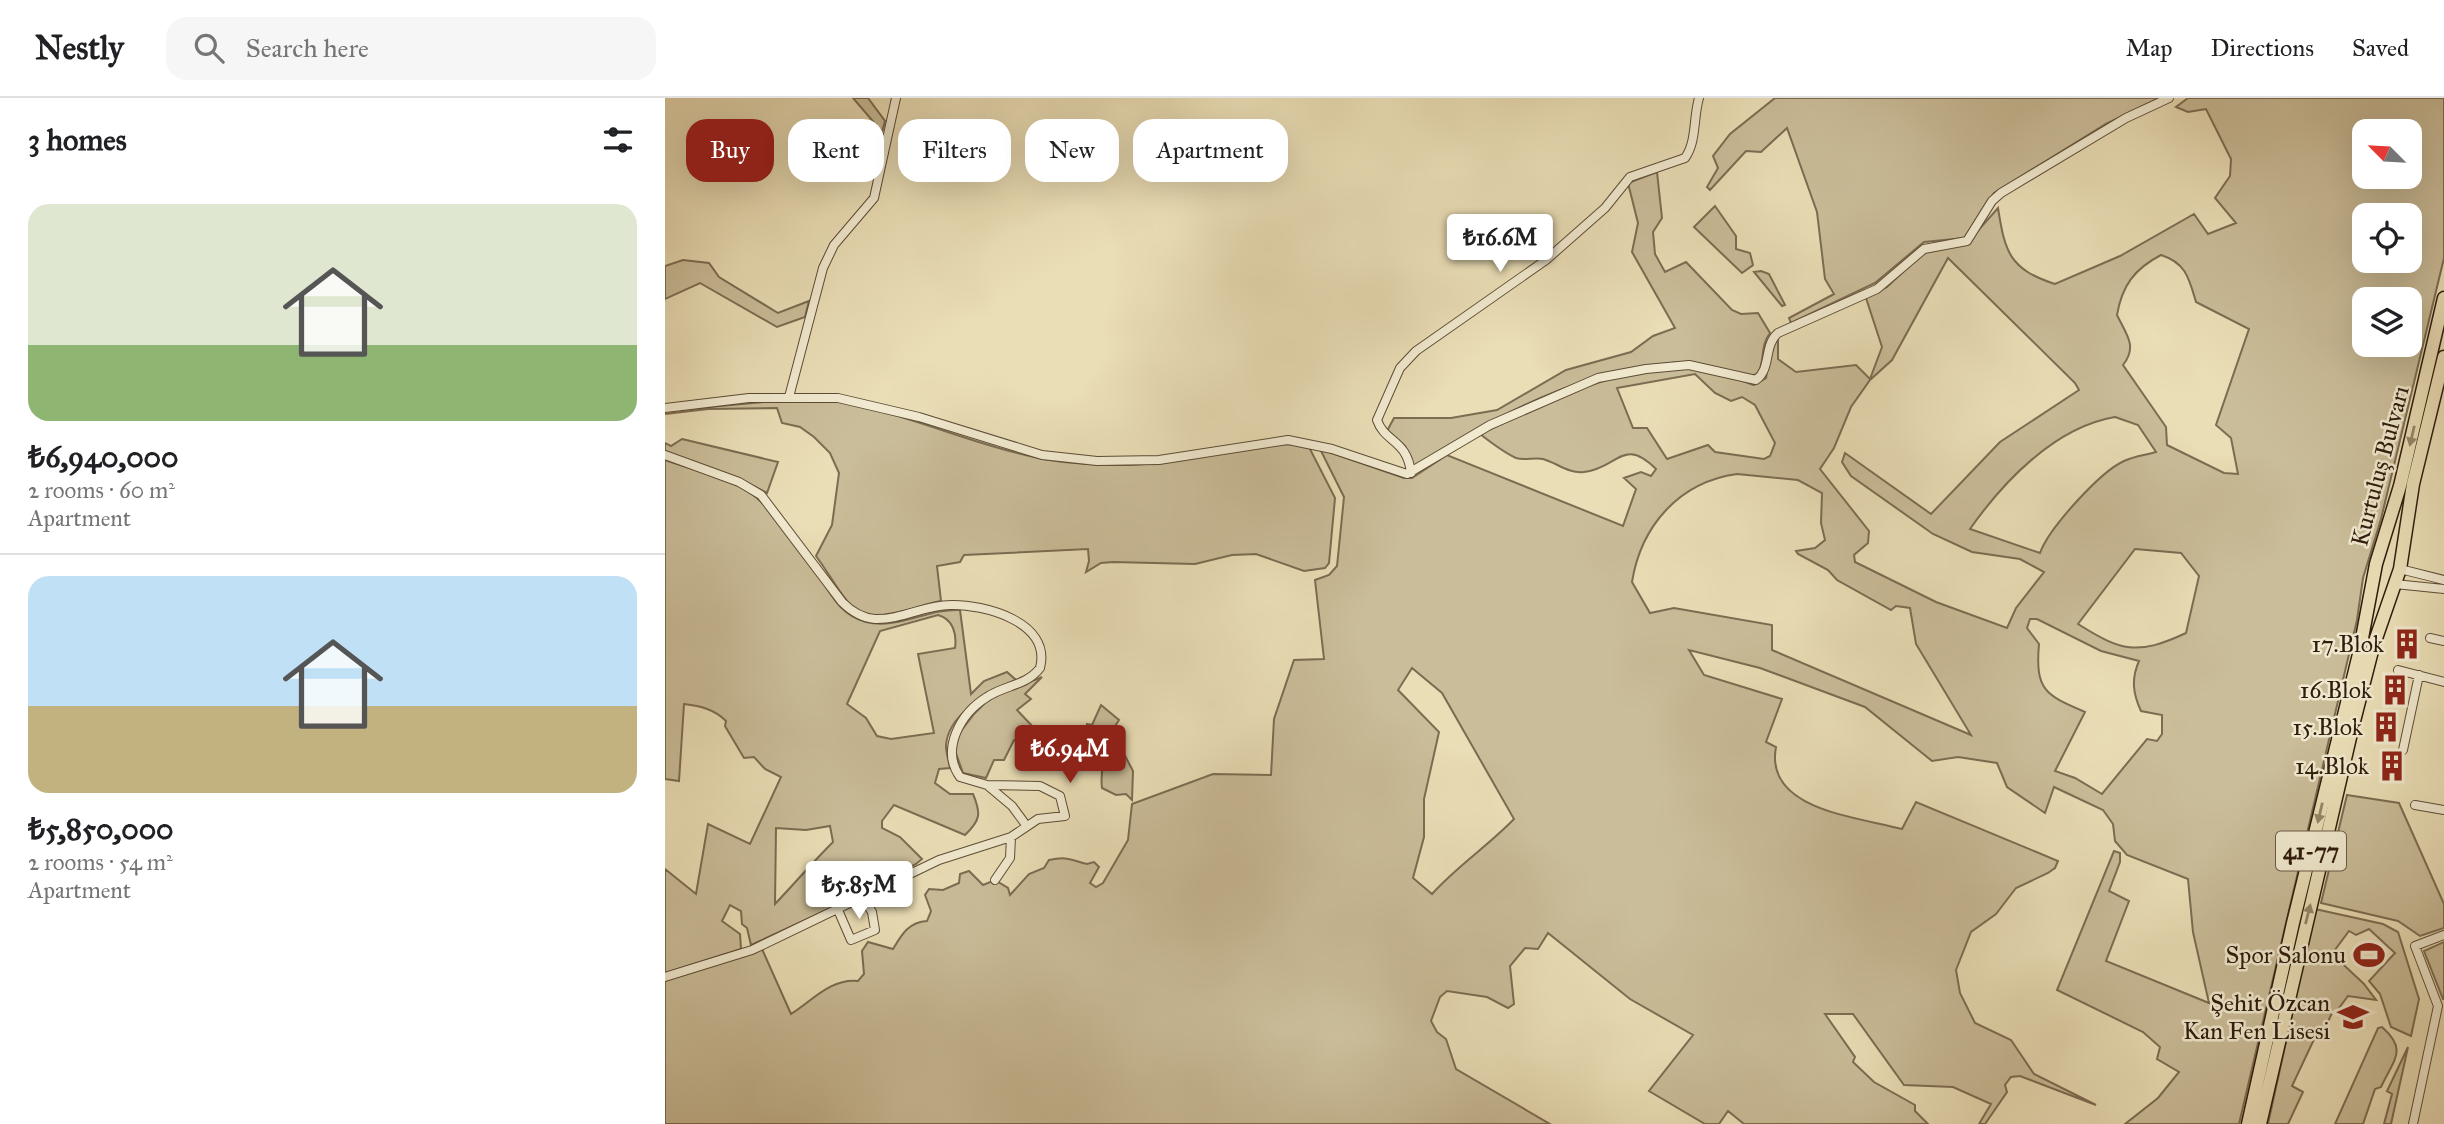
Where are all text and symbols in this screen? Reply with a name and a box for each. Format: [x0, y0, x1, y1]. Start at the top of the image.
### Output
search box [166, 17, 656, 80]
text: Nestly [35, 28, 124, 68]
icon: search [190, 29, 228, 67]
text: Search here [246, 32, 369, 64]
text: Map [2126, 33, 2173, 63]
text: Directions [2211, 33, 2314, 63]
text: Saved [2352, 33, 2409, 63]
chip: Buy [686, 119, 774, 182]
chip: Rent [788, 119, 884, 182]
chip: Filters [898, 119, 1011, 182]
chip: New [1025, 119, 1119, 182]
chip: Apartment [1133, 119, 1288, 182]
north arrow [2352, 119, 2422, 189]
map controls [2352, 119, 2422, 357]
icon: filters [599, 121, 637, 159]
text: 3 homes [28, 122, 127, 158]
button: locate [2352, 203, 2422, 273]
pin: ₺16.6M [1443, 214, 1557, 274]
text: ₺16.6M [1463, 223, 1537, 251]
icon: home [270, 249, 396, 375]
button: layers [2352, 287, 2422, 357]
street label: Kurtuluş Bulvarı [2344, 382, 2416, 549]
one-way arrow [2406, 425, 2417, 447]
text: ₺6,940,000 [28, 439, 179, 475]
text: 2 rooms · 60 m² [28, 476, 175, 504]
text: Apartment [28, 504, 131, 532]
icon: home [270, 621, 396, 747]
building icon: 17.Blok [2390, 627, 2424, 661]
place label: 17.Blok [2311, 629, 2385, 659]
building icon: 16.Blok [2378, 673, 2412, 707]
place label: 16.Blok [2300, 675, 2373, 705]
building icon: 15.Blok [2369, 710, 2403, 744]
place label: 15.Blok [2293, 712, 2364, 742]
pin: ₺6.94M [1013, 726, 1127, 785]
text: ₺6.94M [1031, 734, 1109, 762]
building icon: 14.Blok [2375, 749, 2409, 783]
place label: 14.Blok [2295, 751, 2370, 781]
one-way arrow [2314, 802, 2325, 824]
text: ₺5,850,000 [28, 811, 174, 847]
road number: 41-77 [2276, 832, 2346, 870]
text: 2 rooms · 54 m² [28, 848, 173, 876]
pin: ₺5.85M [802, 862, 916, 921]
text: ₺5.85M [822, 870, 896, 898]
text: Apartment [28, 876, 131, 904]
one-way arrow [2303, 903, 2314, 925]
sports icon: Spor Salonu [2352, 938, 2386, 972]
place label: Spor Salonu [2226, 940, 2346, 970]
place label: Şehit Özcan Kan Fen Lisesi [2183, 988, 2330, 1046]
school or university icon: Şehit Özcan Kan Fen Lisesi [2336, 1000, 2370, 1034]

